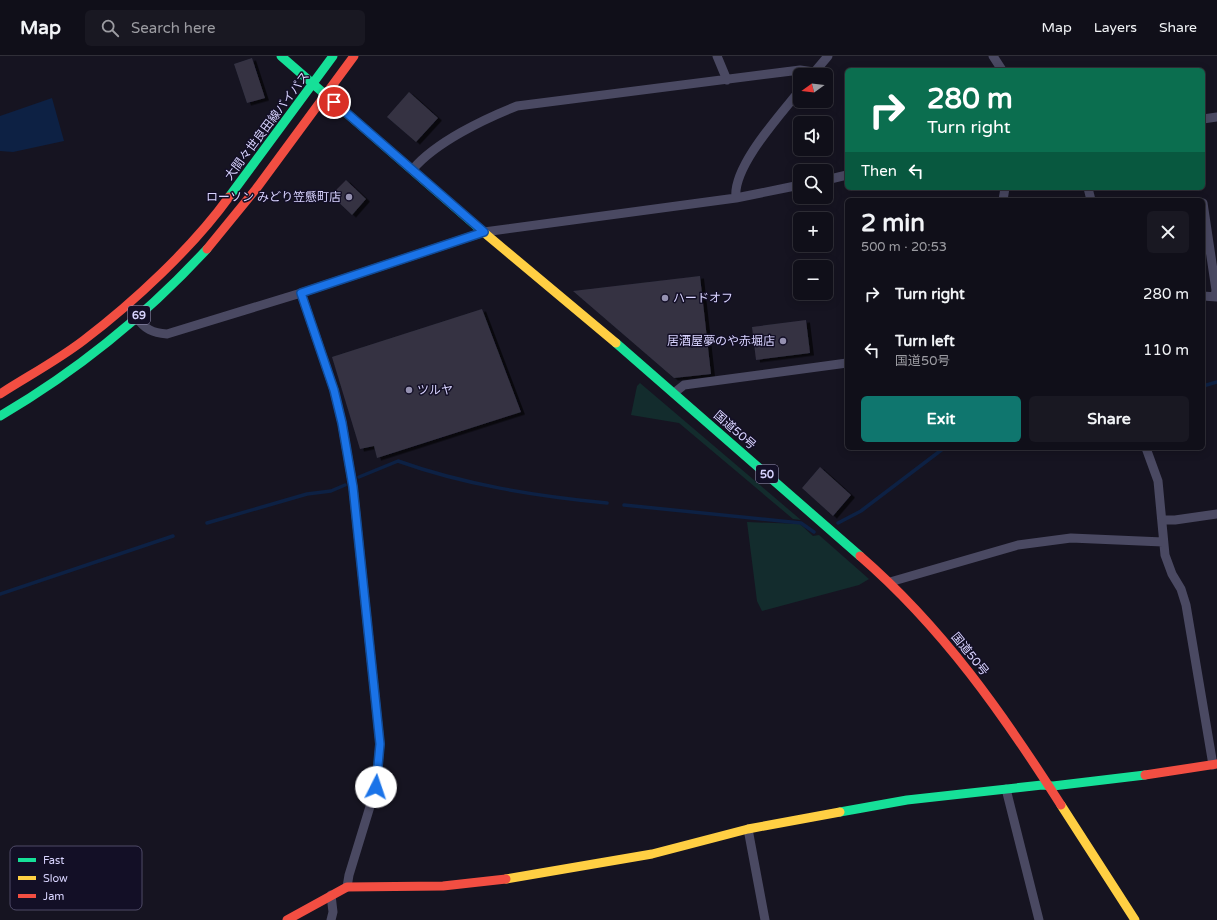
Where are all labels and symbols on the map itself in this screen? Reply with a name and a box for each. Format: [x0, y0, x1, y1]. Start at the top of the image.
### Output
north arrow [793, 68, 833, 108]
street label: 大間々世良田線バイパス [222, 69, 312, 183]
pin [317, 85, 351, 119]
place label: ローソン みどり笠懸町店 [206, 190, 341, 204]
marker: ローソン みどり笠懸町店 [344, 192, 354, 202]
place label: ハードオフ [673, 291, 733, 305]
marker: ハードオフ [660, 293, 670, 303]
road number: 69 [128, 306, 150, 324]
place label: 居酒屋夢のや赤堀店 [667, 334, 775, 348]
marker: 居酒屋夢のや赤堀店 [778, 336, 788, 346]
place label: ツルヤ [417, 383, 453, 397]
marker: ツルヤ [404, 385, 414, 395]
street label: 国道50号 [711, 408, 759, 452]
road number: 50 [756, 465, 778, 483]
street label: 国道50号 [948, 630, 992, 678]
position arrow [355, 766, 397, 808]
legend [10, 846, 142, 910]
text: Fast [43, 854, 64, 867]
text: Slow [43, 872, 68, 885]
text: Jam [43, 890, 64, 903]

